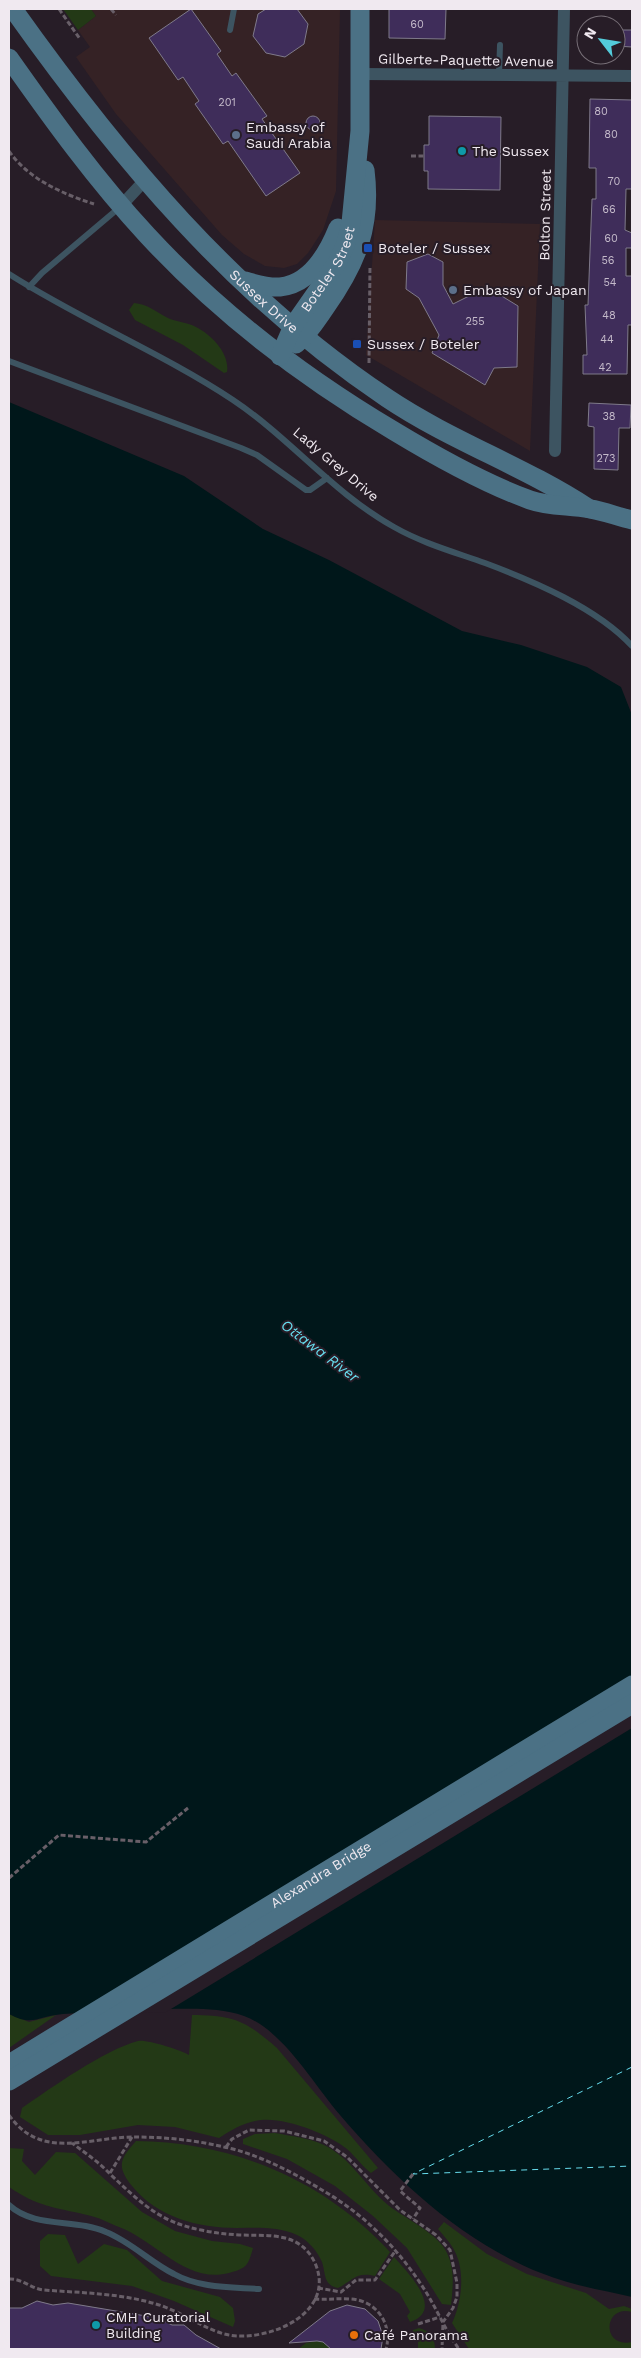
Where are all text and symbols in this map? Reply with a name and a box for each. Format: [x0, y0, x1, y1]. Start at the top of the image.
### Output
north arrow [576, 15, 626, 65]
house number: 60 [410, 18, 424, 31]
text: N [580, 25, 599, 42]
street label: Gilberte-Paquette Avenue [378, 50, 554, 70]
house number: 201 [218, 96, 236, 109]
house number: 80 [594, 105, 608, 118]
place label: Embassy of Saudi Arabia [246, 119, 331, 151]
house number: 80 [604, 128, 618, 141]
marker: Embassy of Saudi Arabia [230, 129, 242, 141]
place label: The Sussex [472, 143, 549, 159]
marker: The Sussex [456, 145, 468, 157]
street label: Bolton Street [536, 169, 554, 261]
house number: 70 [608, 175, 621, 188]
house number: 66 [602, 203, 616, 216]
street label: Boteler Street [297, 225, 358, 315]
house number: 60 [604, 232, 618, 245]
place label: Boteler / Sussex [378, 240, 490, 256]
marker: Boteler / Sussex [362, 242, 374, 254]
house number: 56 [601, 254, 615, 267]
street label: Sussex Drive [226, 266, 302, 336]
house number: 54 [603, 276, 617, 289]
place label: Embassy of Japan [463, 282, 587, 298]
marker: Embassy of Japan [447, 284, 459, 296]
house number: 48 [602, 309, 616, 322]
house number: 255 [465, 315, 485, 328]
house number: 44 [600, 333, 614, 346]
place label: Sussex / Boteler [367, 336, 480, 352]
marker: Sussex / Boteler [351, 338, 363, 350]
house number: 42 [598, 361, 612, 374]
house number: 38 [602, 410, 616, 423]
street label: Lady Grey Drive [290, 424, 382, 504]
house number: 273 [597, 452, 615, 465]
water label: Ottawa River [277, 1316, 364, 1387]
street label: Alexandra Bridge [268, 1838, 374, 1911]
place label: CMH Curatorial Building [106, 2309, 211, 2341]
marker: CMH Curatorial Building [90, 2319, 102, 2331]
place label: Café Panorama [364, 2327, 468, 2343]
marker: Café Panorama [348, 2329, 360, 2341]

